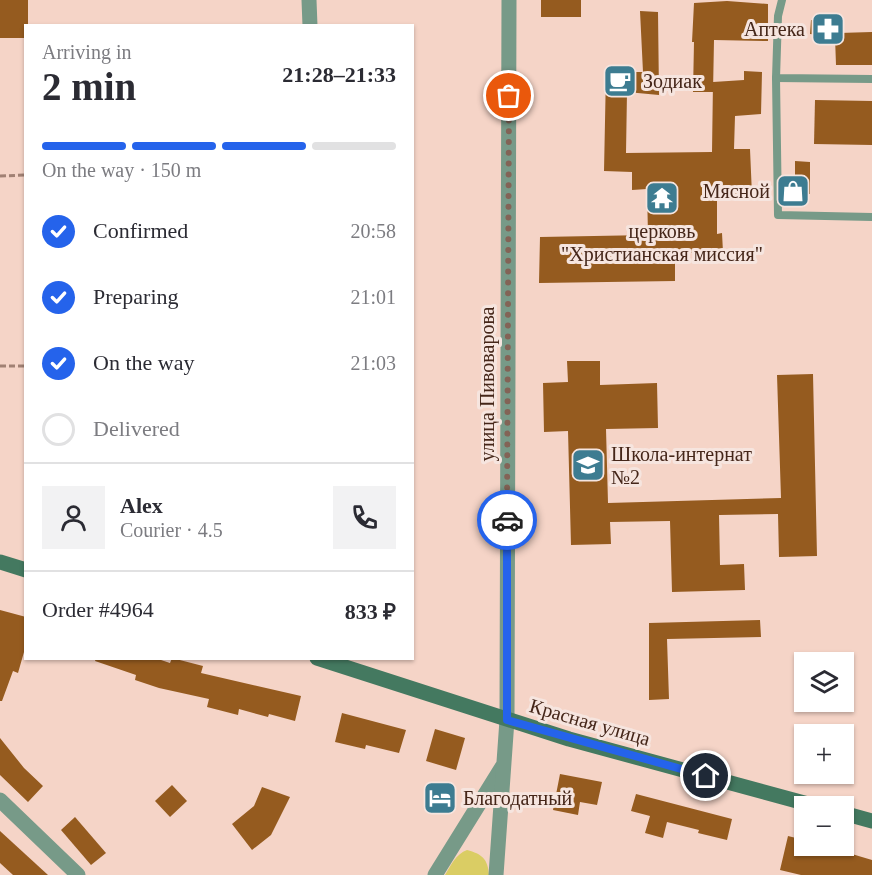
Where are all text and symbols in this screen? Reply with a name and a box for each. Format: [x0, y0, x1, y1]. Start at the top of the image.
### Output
pharmacy icon: Аптека [810, 11, 846, 47]
place label: Аптека [744, 18, 805, 40]
text: Arriving in [42, 41, 131, 63]
text: 21:28–21:33 [282, 62, 396, 87]
cafe icon: Зодиак [602, 63, 638, 99]
text: 2 min [42, 65, 136, 108]
pin [483, 70, 534, 121]
place label: Зодиак [643, 70, 702, 93]
icon: bag [492, 79, 525, 112]
text: On the way · 150 m [42, 159, 201, 181]
shop icon: Мясной [775, 173, 811, 209]
temple icon: церковь "Христианская миссия" [644, 180, 680, 216]
place label: Мясной [703, 180, 770, 202]
icon: check [42, 215, 75, 248]
text: Confirmed [93, 218, 188, 243]
text: 20:58 [350, 220, 396, 242]
place label: церковь "Христианская миссия" [561, 220, 763, 266]
icon: check [42, 281, 75, 314]
text: Preparing [93, 284, 179, 309]
text: 21:01 [350, 286, 396, 308]
street label: улица Пивоварова [476, 306, 499, 461]
icon: check [42, 347, 75, 380]
text: On the way [93, 350, 194, 375]
text: 21:03 [350, 352, 396, 374]
text: Delivered [93, 416, 180, 441]
place label: Школа-интернат №2 [611, 443, 752, 488]
school or university icon: Школа-интернат №2 [570, 447, 606, 483]
button: person [42, 486, 105, 549]
button: phone [333, 486, 396, 549]
courier [477, 490, 537, 550]
text: Alex [120, 493, 163, 518]
icon: car [491, 504, 524, 537]
text: Courier · 4.5 [120, 519, 223, 541]
text: Order #4964 [42, 597, 154, 622]
text: 833 ₽ [345, 599, 396, 624]
map controls [794, 652, 854, 856]
button: layers [794, 652, 854, 712]
street label: Красная улица [527, 694, 653, 751]
button: + [794, 724, 854, 784]
pin [680, 750, 731, 801]
icon: home [689, 759, 722, 792]
hotel icon: Благодатный [422, 780, 458, 816]
place label: Благодатный [463, 787, 573, 810]
button: − [794, 796, 854, 856]

